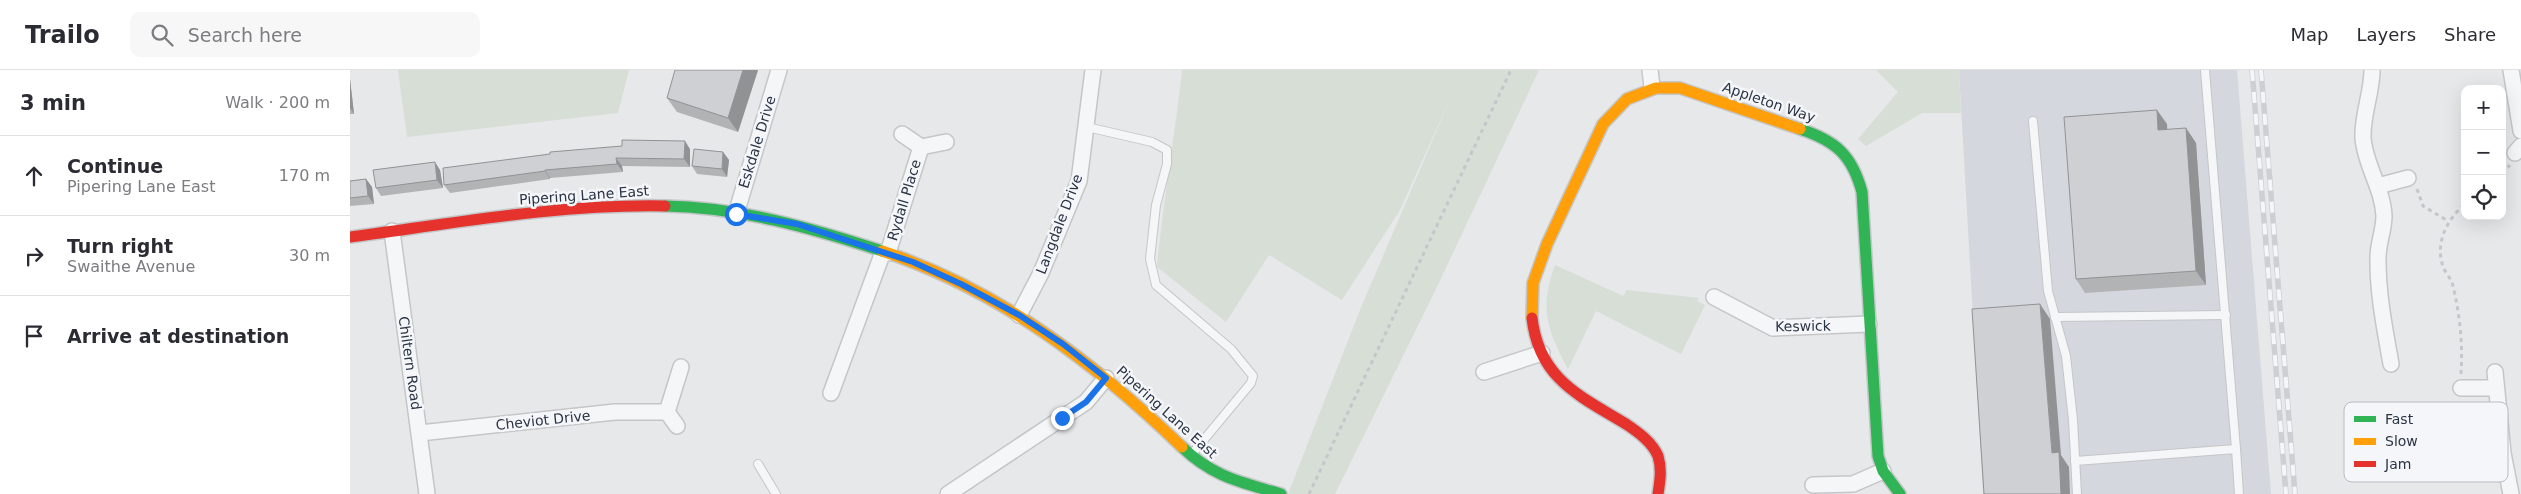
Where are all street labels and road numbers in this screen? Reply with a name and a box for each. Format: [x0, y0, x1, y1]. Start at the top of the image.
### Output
street label: Appleton Way [1721, 79, 1817, 125]
street label: Eskdale Drive [735, 94, 779, 190]
street label: Rydall Place [884, 157, 924, 243]
street label: Langdale Drive [1033, 172, 1085, 276]
street label: Pipering Lane East [519, 182, 650, 208]
street label: Chiltern Road [396, 315, 424, 411]
street label: Keswick [1775, 318, 1832, 334]
street label: Pipering Lane East [1113, 363, 1221, 462]
street label: Cheviot Drive [495, 407, 591, 433]

